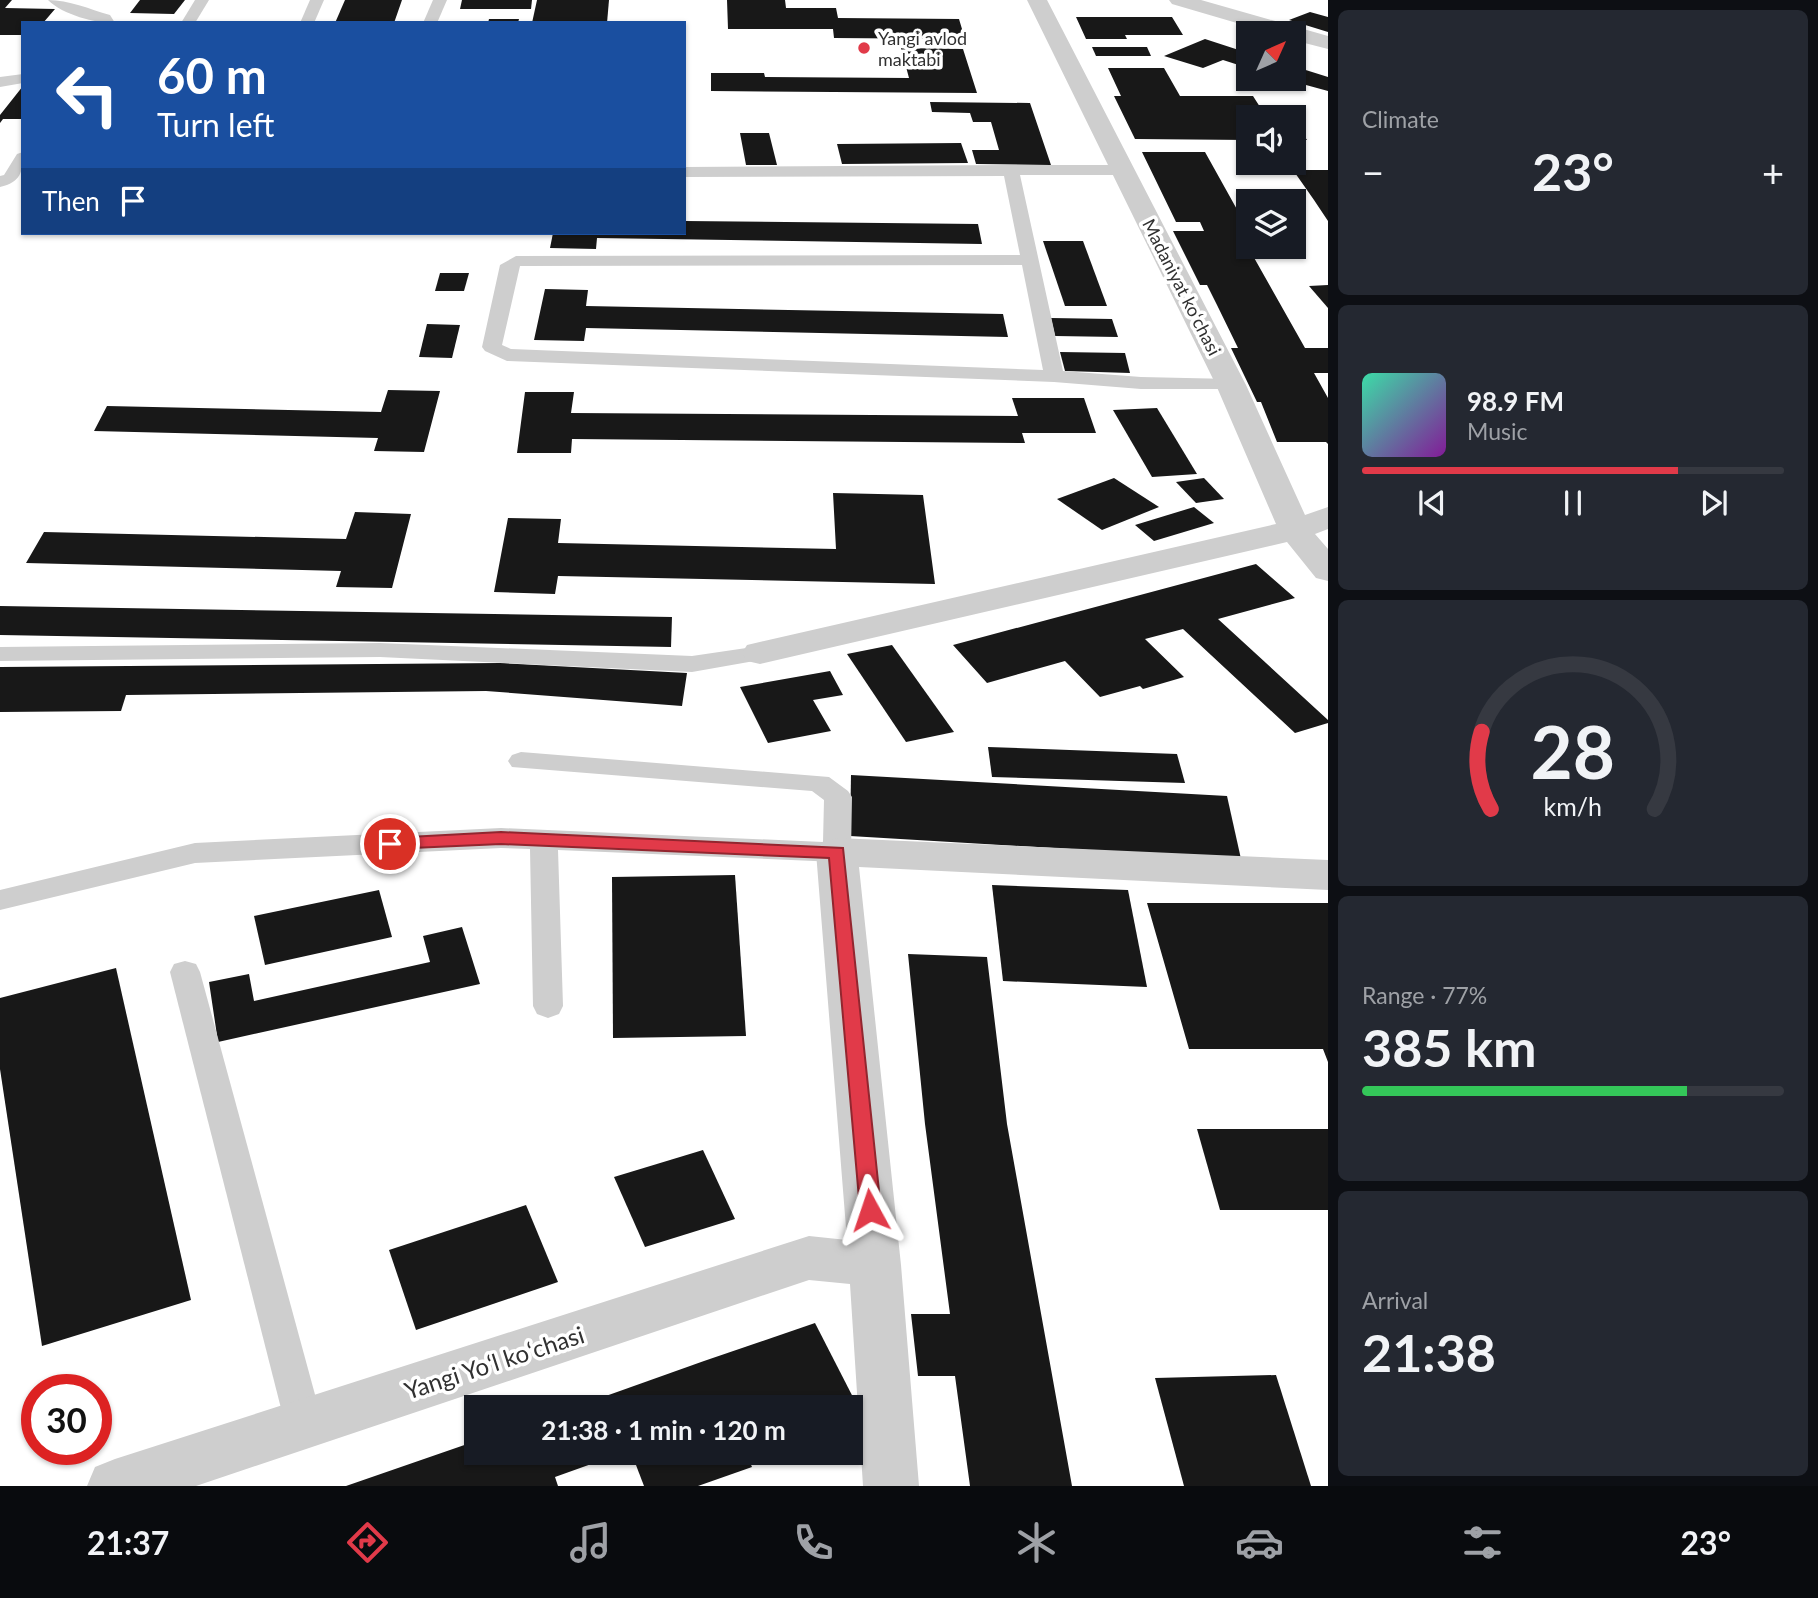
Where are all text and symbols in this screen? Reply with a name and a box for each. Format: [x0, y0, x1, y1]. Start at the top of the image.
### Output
north arrow [1236, 21, 1306, 91]
map controls [1236, 21, 1306, 259]
place label: Yangi avlod maktabi [878, 27, 967, 70]
marker: Yangi avlod maktabi [856, 40, 872, 56]
text: 60 m [157, 46, 267, 104]
icon: left [42, 49, 133, 140]
text: Turn left [157, 105, 274, 144]
button: sound [1236, 105, 1306, 175]
text: Climate [1362, 105, 1439, 133]
text: 23° [1532, 140, 1614, 202]
text: − [1362, 149, 1384, 195]
text: + [1762, 149, 1784, 195]
icon: arrive [114, 182, 152, 220]
text: Then [42, 185, 100, 217]
button: layers [1236, 189, 1306, 259]
street label: Madaniyat koʻchasi [1138, 215, 1226, 359]
text: 98.9 FM [1467, 385, 1564, 417]
text: Music [1467, 417, 1527, 445]
icon: previous [1413, 484, 1451, 522]
icon: pause [1554, 484, 1592, 522]
icon: next [1695, 484, 1733, 522]
text: 28 [1531, 707, 1615, 795]
text: km/h [1544, 791, 1602, 821]
pin [360, 814, 420, 874]
icon: arrive [371, 825, 409, 863]
text: Range · 77% [1362, 981, 1487, 1009]
text: 385 km [1362, 1016, 1536, 1078]
position arrow [833, 1173, 907, 1247]
text: Arrival [1362, 1286, 1428, 1314]
street label: Yangi Yoʻl koʻchasi [401, 1319, 587, 1405]
text: 21:38 [1362, 1321, 1496, 1383]
speed limit sign: 30 [21, 1374, 112, 1465]
text: 21:38 · 1 min · 120 m [541, 1414, 786, 1446]
icon: directions [343, 1518, 392, 1567]
icon: music [566, 1518, 615, 1567]
icon: phone [789, 1518, 838, 1567]
icon: climate [1012, 1518, 1061, 1567]
icon: car [1235, 1518, 1284, 1567]
icon: filters [1458, 1518, 1507, 1567]
text: 21:37 [87, 1523, 169, 1562]
text: 23° [1681, 1523, 1731, 1562]

